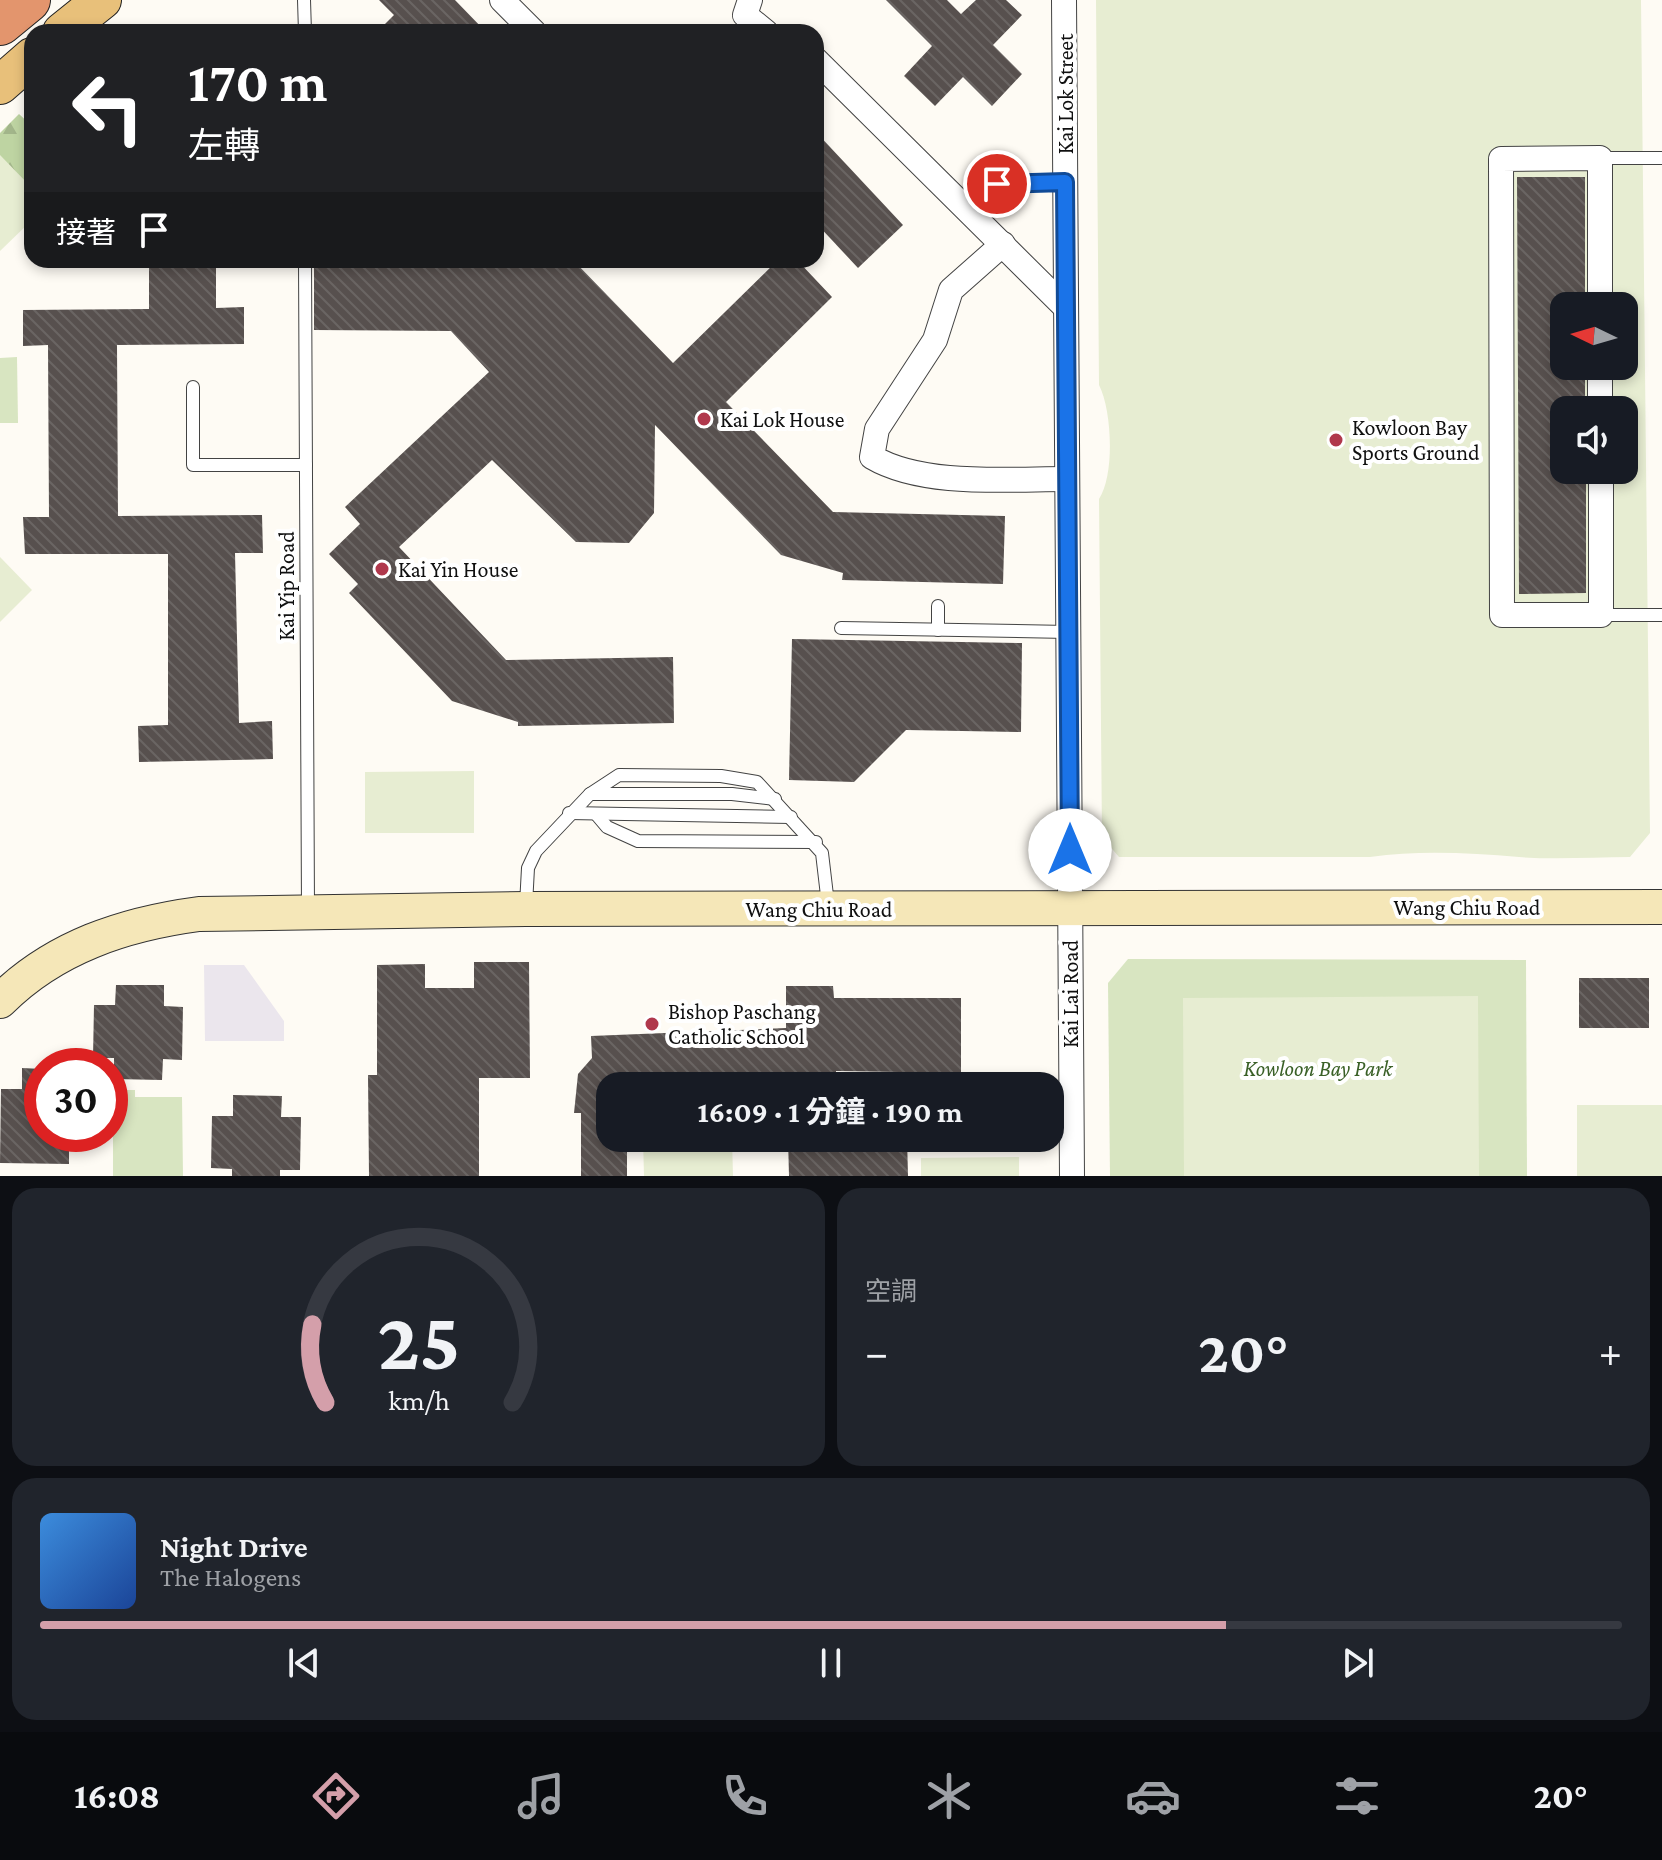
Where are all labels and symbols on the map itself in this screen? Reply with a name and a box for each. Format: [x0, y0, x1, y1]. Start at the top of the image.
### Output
street label: Kai Lok Street [1053, 33, 1078, 154]
pin [963, 150, 1031, 218]
north arrow [1550, 292, 1638, 380]
place label: Kai Lok House [720, 407, 844, 432]
marker: Kai Lok House [695, 410, 713, 428]
place label: Kowloon Bay Sports Ground [1352, 415, 1480, 465]
marker: Kowloon Bay Sports Ground [1327, 431, 1345, 449]
street label: Kai Yip Road [274, 531, 299, 641]
place label: Kai Yin House [398, 557, 518, 582]
marker: Kai Yin House [373, 560, 391, 578]
position arrow [1028, 808, 1112, 892]
street label: Wang Chiu Road [1394, 895, 1541, 920]
street label: Wang Chiu Road [746, 897, 893, 922]
street label: Kai Lai Road [1058, 940, 1083, 1048]
place label: Bishop Paschang Catholic School [668, 999, 816, 1049]
marker: Bishop Paschang Catholic School [643, 1015, 661, 1033]
speed limit sign: 30 [24, 1048, 128, 1152]
park label: Kowloon Bay Park [1244, 1056, 1394, 1081]

